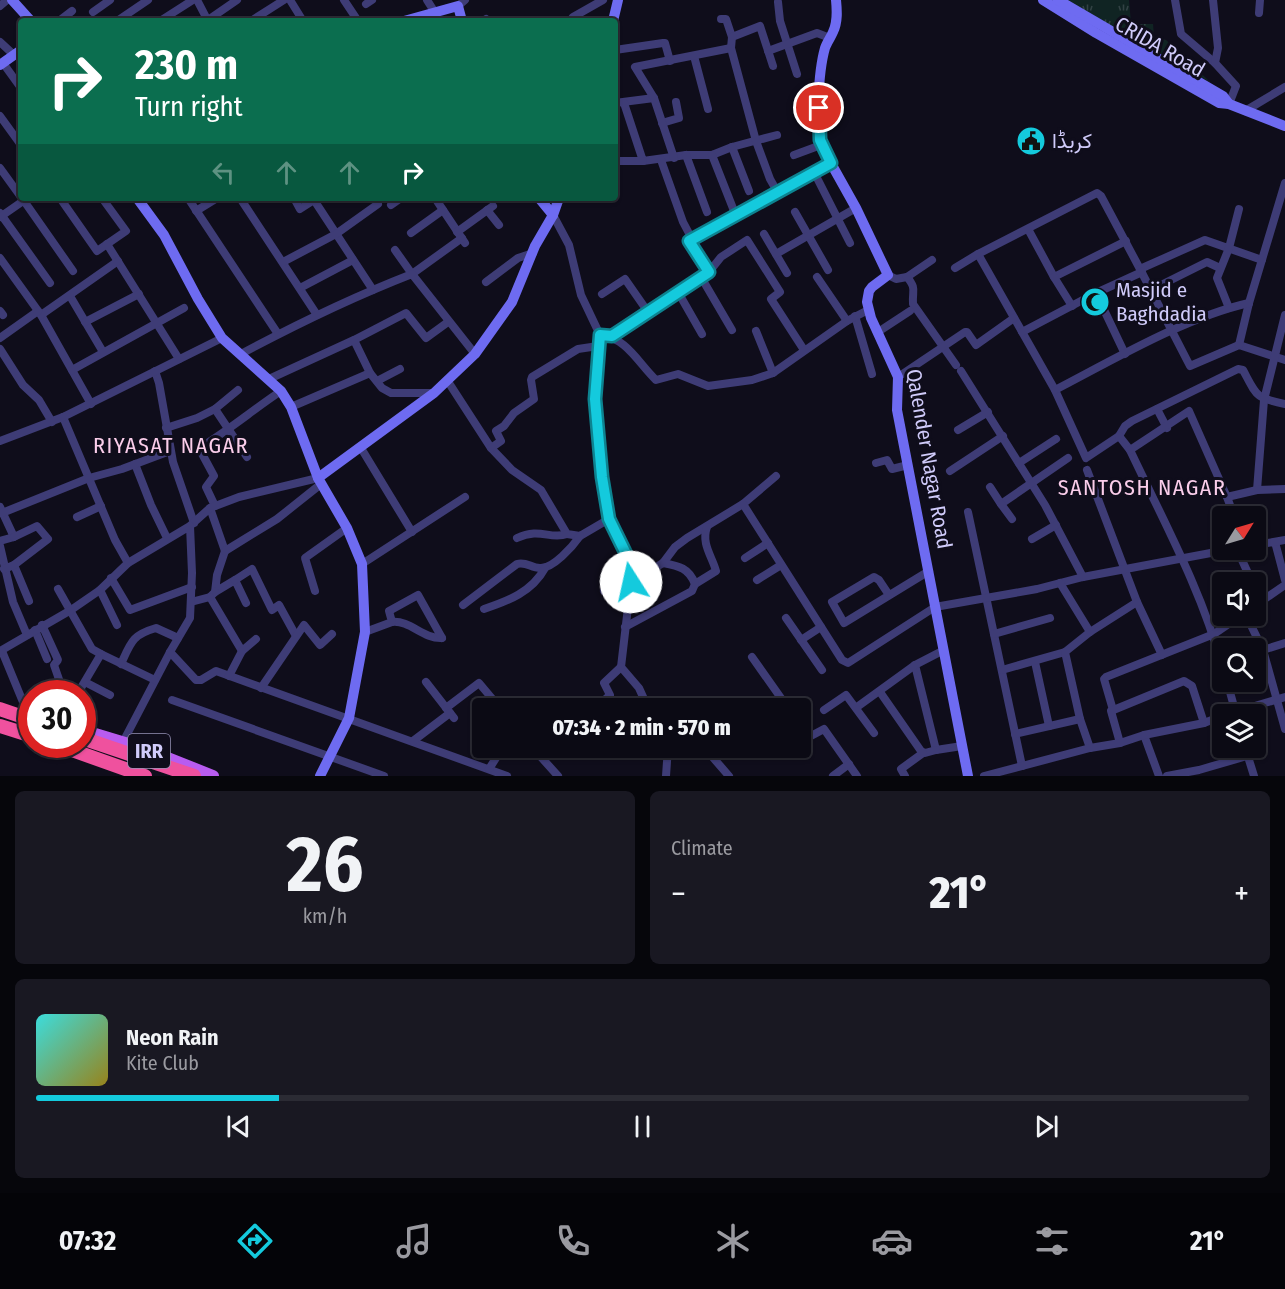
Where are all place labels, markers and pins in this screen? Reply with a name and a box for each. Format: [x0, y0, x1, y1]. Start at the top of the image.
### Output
pin [793, 82, 844, 133]
public building icon: کریڈا [1015, 125, 1047, 157]
place label: کریڈا [1052, 128, 1092, 154]
place label: Masjid e Baghdadia [1116, 277, 1207, 327]
mosque icon: Masjid e Baghdadia [1079, 286, 1111, 318]

